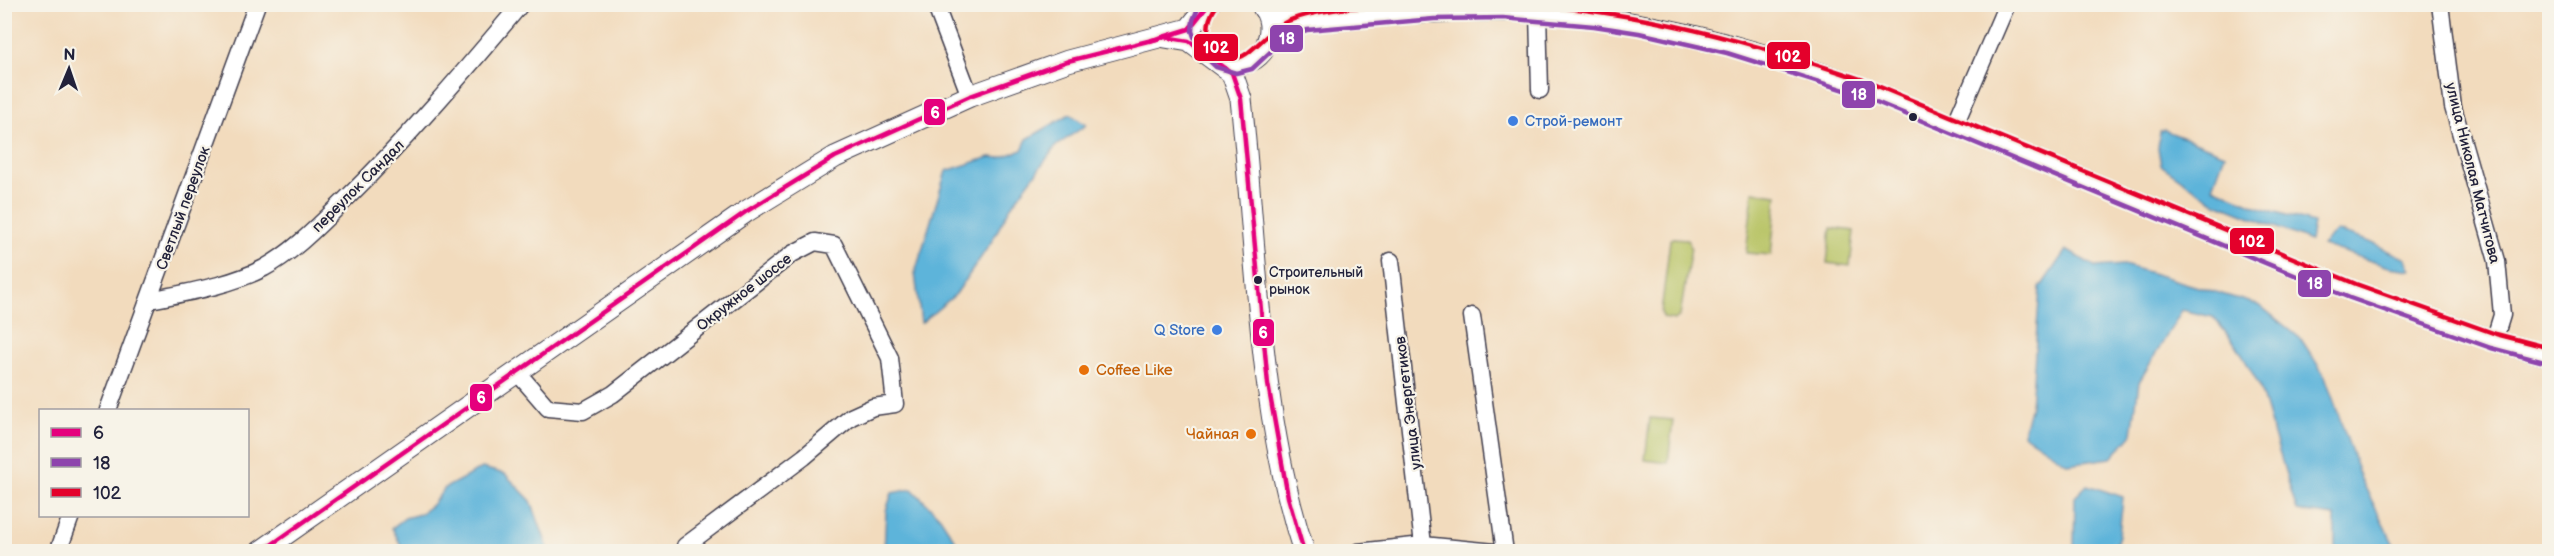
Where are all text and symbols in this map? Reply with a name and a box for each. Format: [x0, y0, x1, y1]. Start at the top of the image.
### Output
line badge: 18 [1269, 24, 1304, 53]
text: 18 [1279, 30, 1295, 49]
line badge: 102 [1193, 33, 1239, 62]
north arrow [39, 39, 99, 99]
text: 102 [1203, 39, 1230, 58]
line badge: 102 [1766, 41, 1811, 70]
text: N [63, 46, 76, 65]
text: 102 [1775, 48, 1802, 67]
line badge: 18 [1841, 80, 1876, 109]
street label: улица Николая Матчитова [2441, 81, 2504, 266]
text: 18 [1851, 86, 1867, 105]
line badge: 6 [923, 98, 946, 126]
text: 6 [930, 104, 940, 123]
unlabelled marker [1907, 111, 1919, 123]
place label: Строй-ремонт [1525, 112, 1622, 131]
marker: Строй-ремонт [1506, 114, 1520, 128]
street label: переулок Сандал [308, 136, 409, 237]
street label: Светлый переулок [152, 144, 215, 273]
line badge: 102 [2229, 227, 2275, 255]
text: 102 [2239, 233, 2266, 252]
street label: Окружное шоссе [693, 249, 796, 336]
place label: Строительный рынок [1269, 264, 1363, 298]
line badge: 18 [2297, 269, 2332, 298]
marker: Строительный рынок [1252, 274, 1264, 286]
text: 18 [2307, 275, 2323, 294]
line badge: 6 [1252, 318, 1275, 347]
place label: Q Store [1154, 321, 1205, 340]
marker: Q Store [1210, 323, 1224, 337]
text: 6 [1258, 324, 1268, 343]
street label: улица Энергетиков [1391, 335, 1426, 471]
place label: Coffee Like [1096, 361, 1173, 380]
marker: Coffee Like [1077, 363, 1091, 377]
line badge: 6 [469, 383, 493, 412]
text: 6 [476, 389, 486, 408]
legend [39, 409, 249, 517]
text: 6 [93, 423, 104, 444]
place label: Чайная [1186, 425, 1239, 444]
marker: Чайная [1244, 427, 1258, 441]
text: 18 [93, 453, 110, 474]
text: 102 [93, 483, 122, 504]

